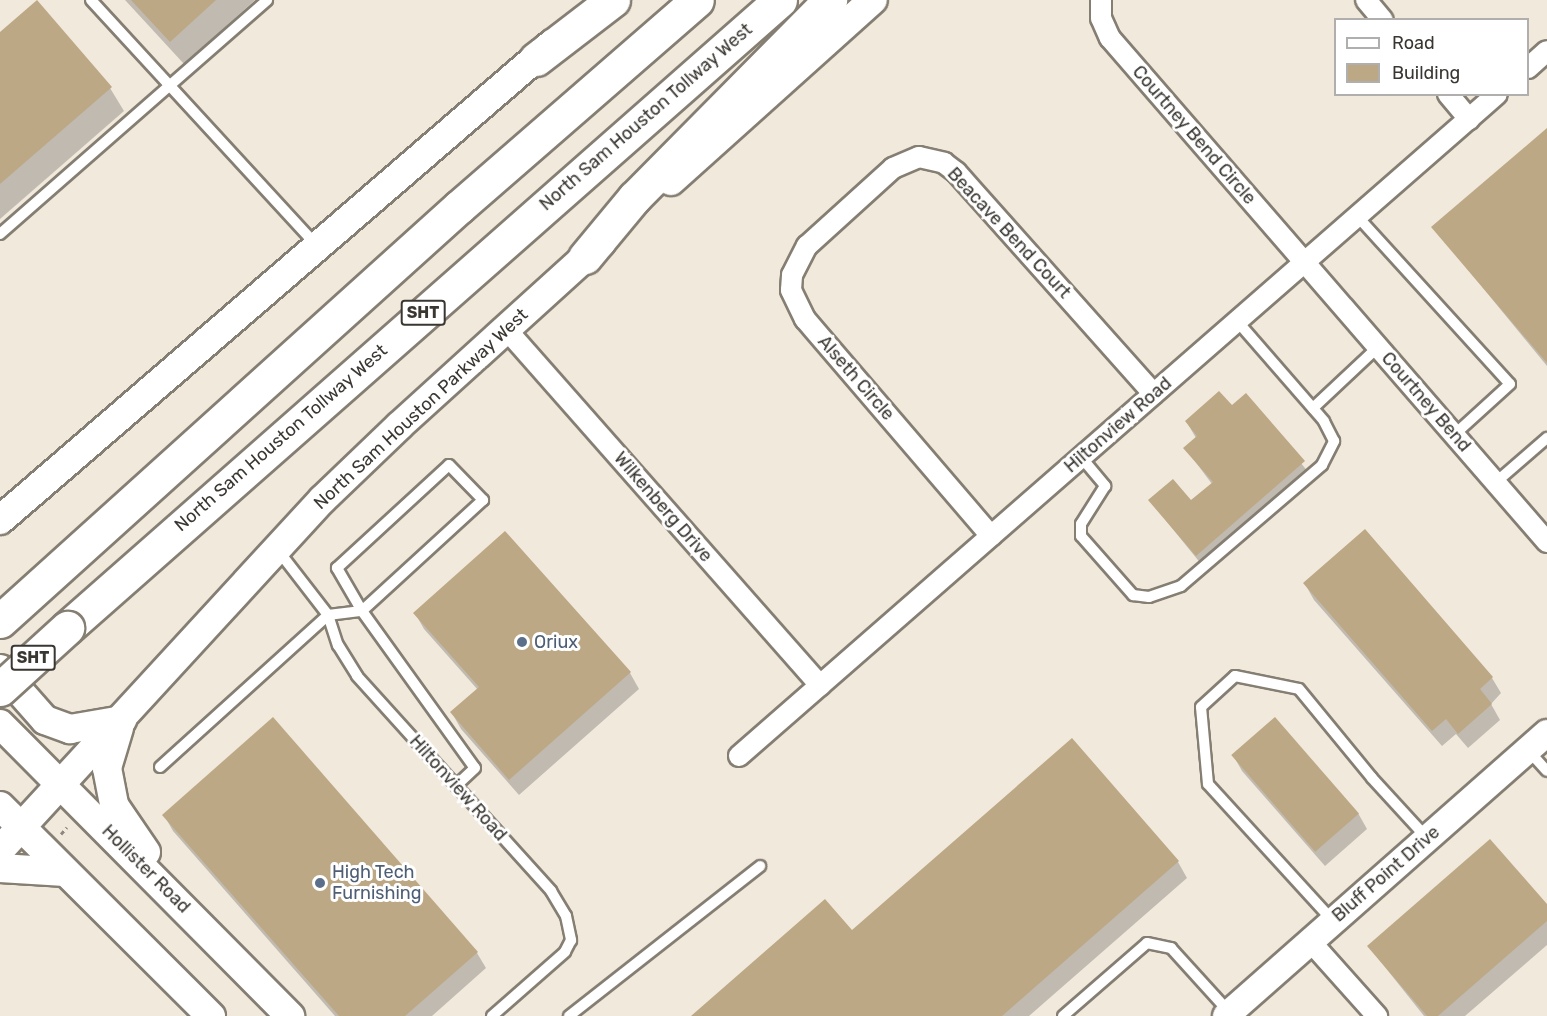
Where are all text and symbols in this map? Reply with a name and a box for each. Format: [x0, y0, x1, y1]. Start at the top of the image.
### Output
street label: North Sam Houston Tollway West [535, 18, 757, 216]
legend [1334, 18, 1529, 96]
text: Road [1392, 32, 1435, 54]
street label: Courtney Bend Circle [1128, 61, 1260, 209]
text: Building [1392, 62, 1460, 84]
street label: Beacave Bend Court [943, 163, 1075, 303]
road number: SHT [400, 300, 446, 326]
street label: North Sam Houston Parkway West [309, 304, 533, 514]
street label: Alseth Circle [813, 331, 899, 425]
street label: North Sam Houston Tollway West [170, 339, 392, 537]
street label: Courtney Bend [1377, 347, 1475, 457]
street label: Hiltonview Road [1060, 372, 1176, 478]
street label: Wilkenberg Drive [609, 448, 717, 566]
place label: Oriux [534, 631, 578, 653]
marker: Oriux [515, 635, 529, 649]
road number: SHT [10, 645, 56, 671]
street label: Hiltonview Road [405, 731, 511, 845]
street label: Hollister Road [97, 820, 195, 918]
street label: Bluff Point Drive [1328, 821, 1444, 927]
place label: High Tech Furnishing [332, 862, 421, 904]
marker: High Tech Furnishing [313, 876, 327, 890]

